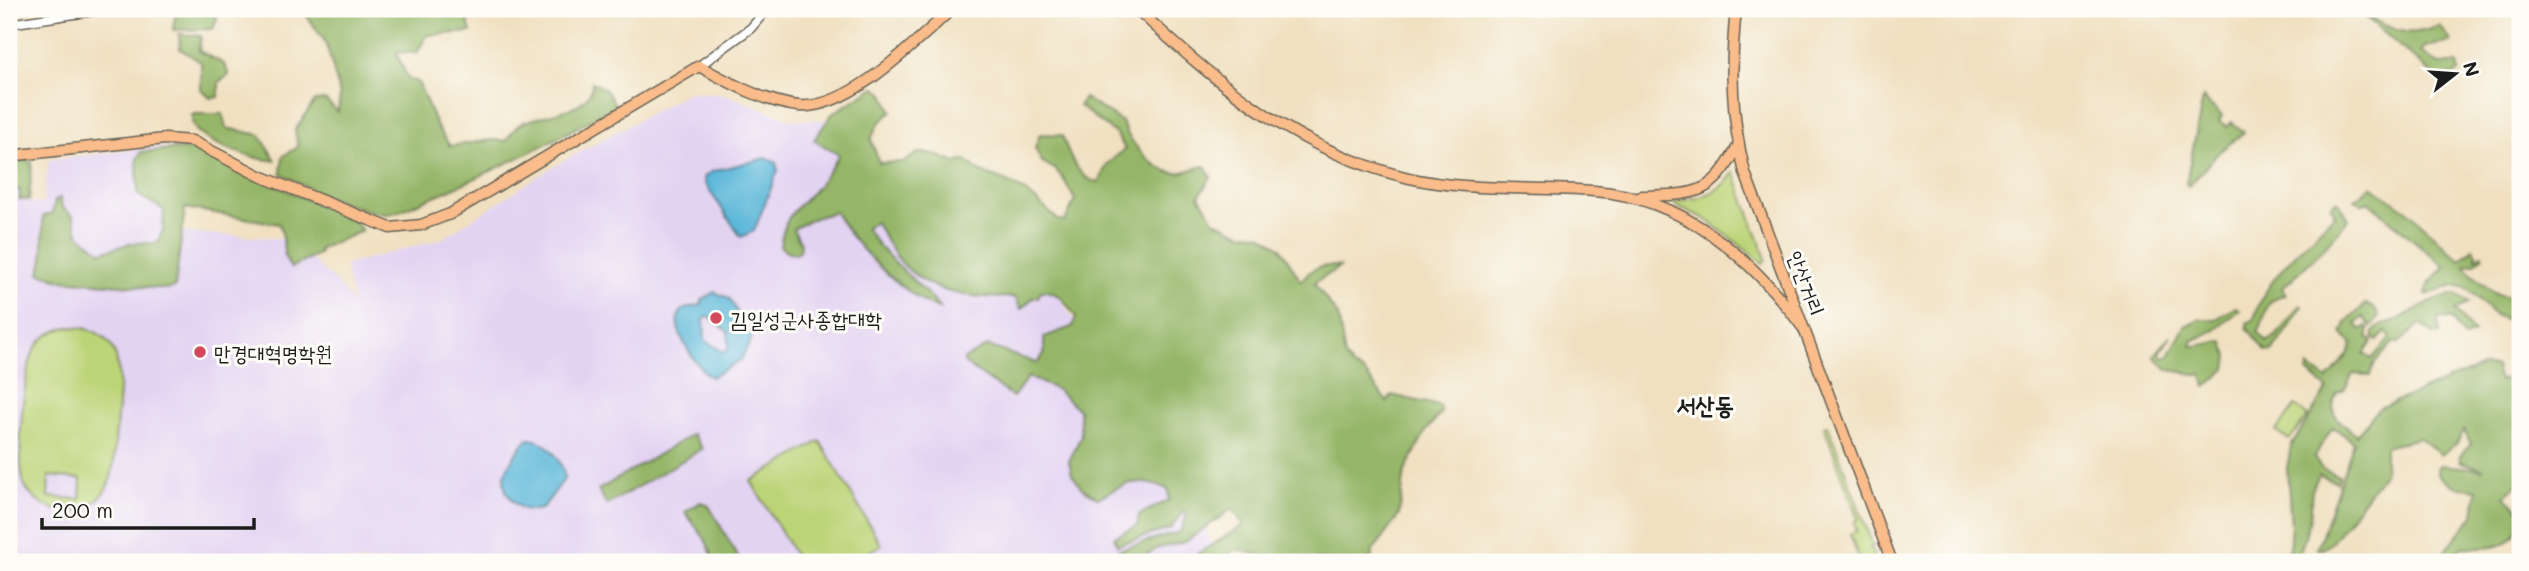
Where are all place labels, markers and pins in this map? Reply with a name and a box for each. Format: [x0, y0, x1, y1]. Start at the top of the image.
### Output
place label: 김일성군사종합대학 [730, 305, 882, 332]
marker: 김일성군사종합대학 [708, 310, 724, 326]
place label: 만경대혁명학원 [214, 339, 332, 366]
marker: 만경대혁명학원 [192, 344, 208, 360]

